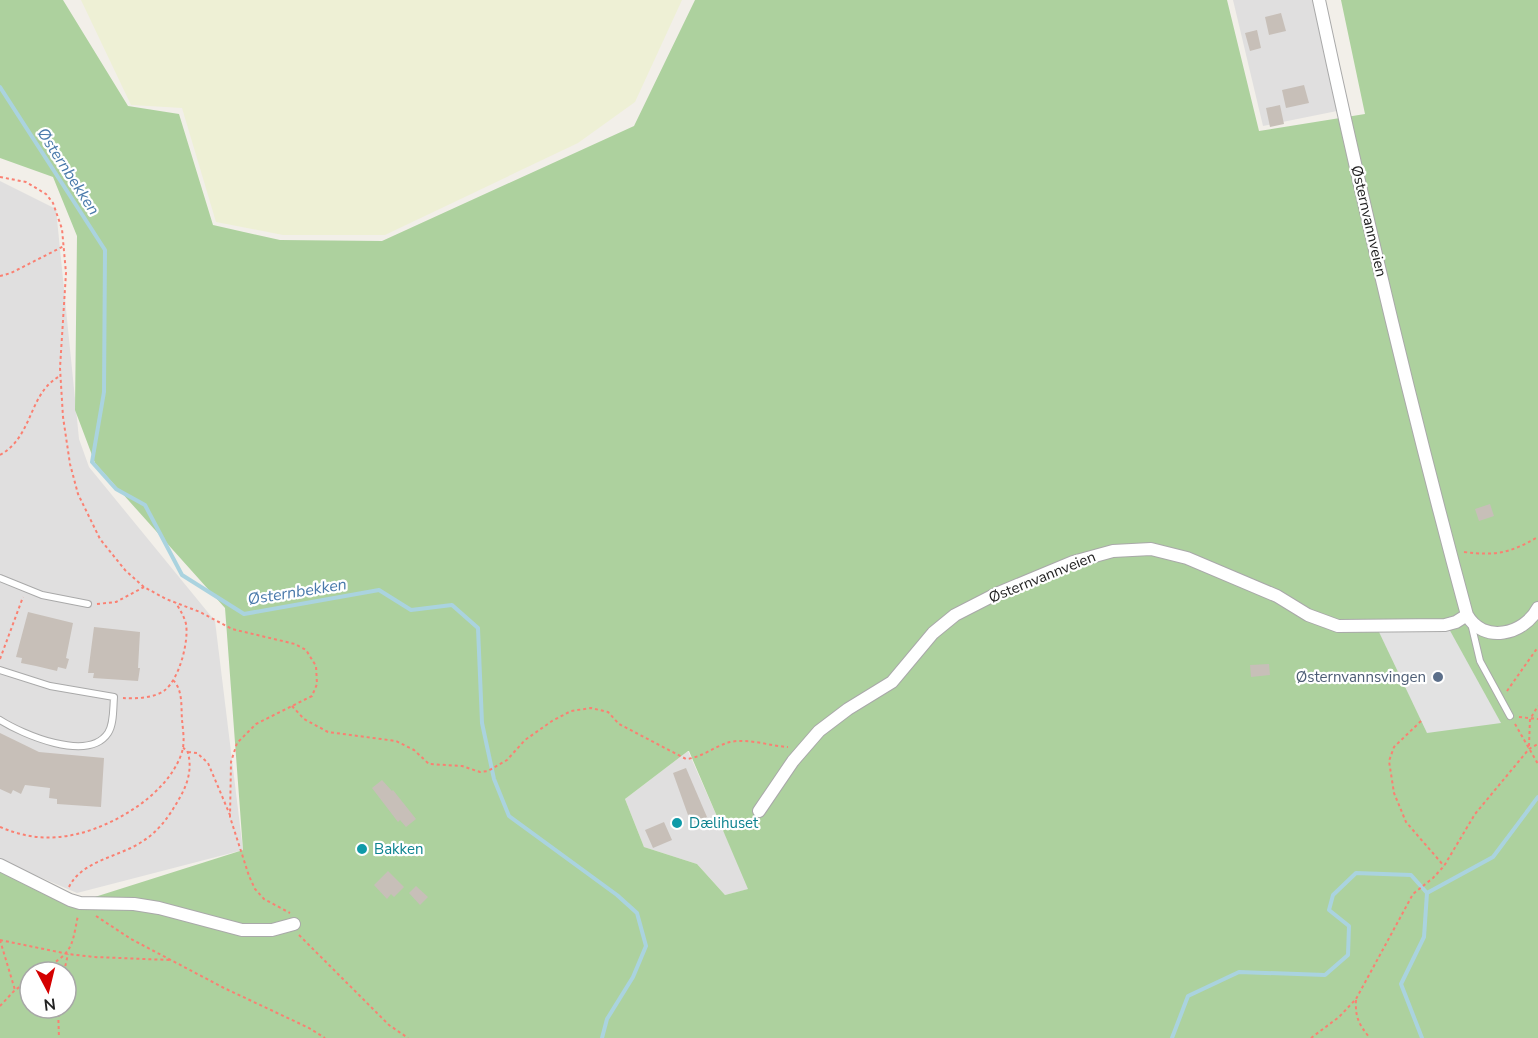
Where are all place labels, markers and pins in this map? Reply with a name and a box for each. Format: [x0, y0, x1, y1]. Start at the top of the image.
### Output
place label: Østernvannsvingen [1296, 667, 1426, 687]
marker: Østernvannsvingen [1431, 670, 1445, 684]
place label: Dælihuset [689, 813, 759, 833]
marker: Dælihuset [670, 816, 684, 830]
place label: Bakken [374, 839, 423, 859]
marker: Bakken [355, 842, 369, 856]

